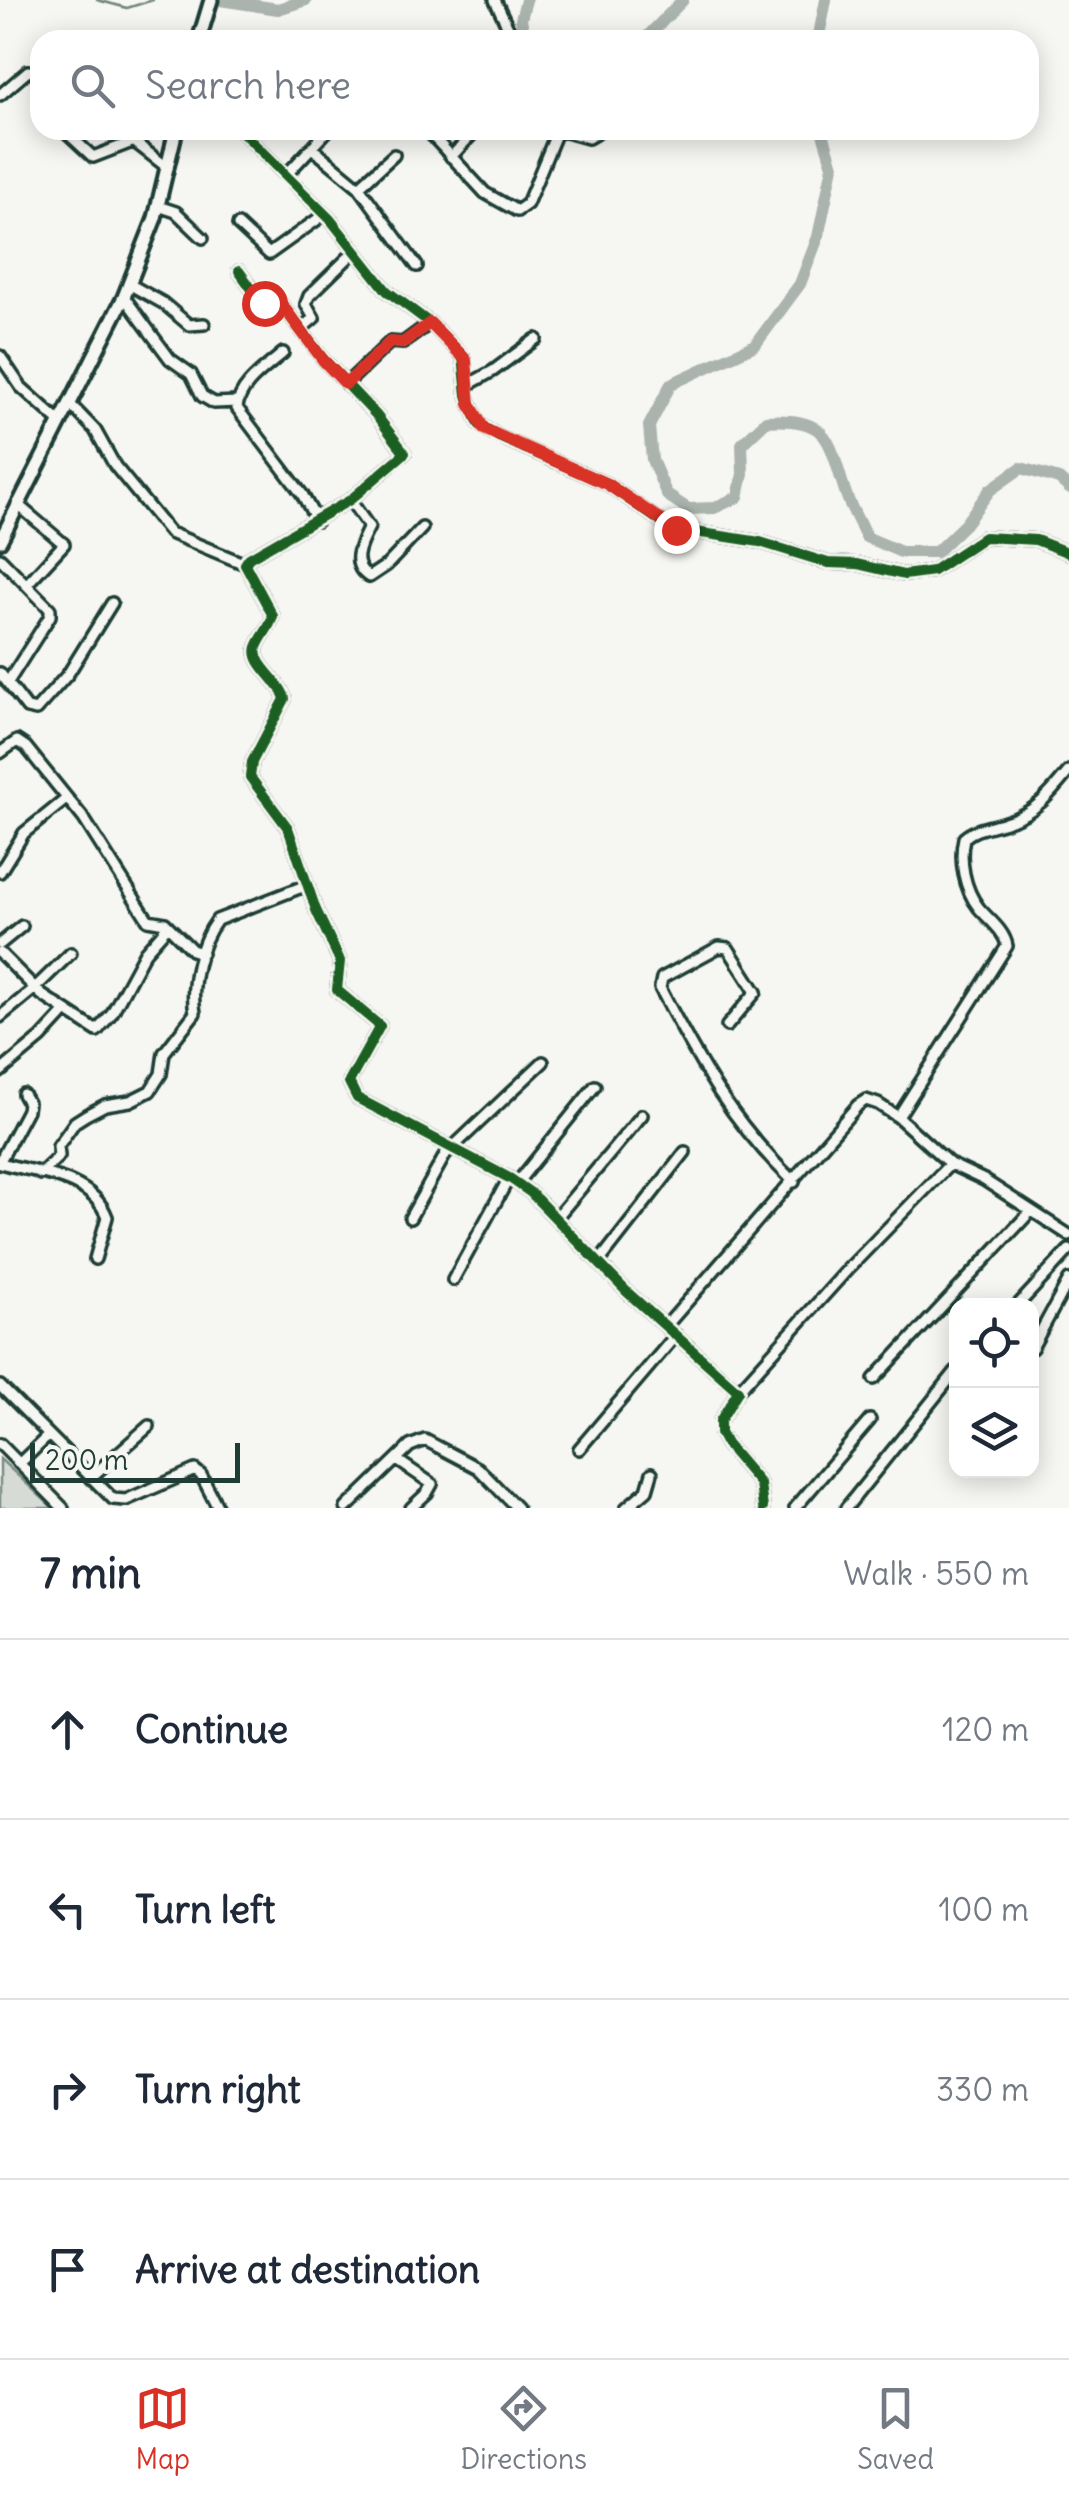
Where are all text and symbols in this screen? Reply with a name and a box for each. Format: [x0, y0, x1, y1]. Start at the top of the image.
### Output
search box [30, 30, 1039, 140]
icon: search [65, 58, 120, 113]
text: Search here [145, 62, 351, 109]
route start [242, 281, 288, 327]
route end [654, 508, 700, 554]
map controls [949, 1298, 1039, 1478]
button: locate [949, 1298, 1039, 1388]
button: layers [949, 1388, 1039, 1478]
scale bar [30, 1438, 240, 1482]
text: 200 m [45, 1442, 128, 1478]
text: 7 min [40, 1547, 141, 1599]
text: Walk · 550 m [843, 1553, 1029, 1594]
icon: ahead [40, 1702, 95, 1757]
text: Continue [135, 1706, 288, 1753]
text: 120 m [942, 1709, 1029, 1750]
icon: left [40, 1882, 95, 1937]
text: Turn left [135, 1886, 275, 1933]
text: 100 m [939, 1889, 1029, 1930]
icon: right [40, 2062, 95, 2117]
text: Turn right [135, 2066, 301, 2113]
text: 330 m [936, 2069, 1029, 2110]
icon: arrive [40, 2242, 95, 2297]
text: Arrive at destination [135, 2246, 480, 2293]
tab: Map [135, 2381, 190, 2477]
tab: Directions [460, 2381, 587, 2477]
tab: Saved [857, 2381, 934, 2477]

